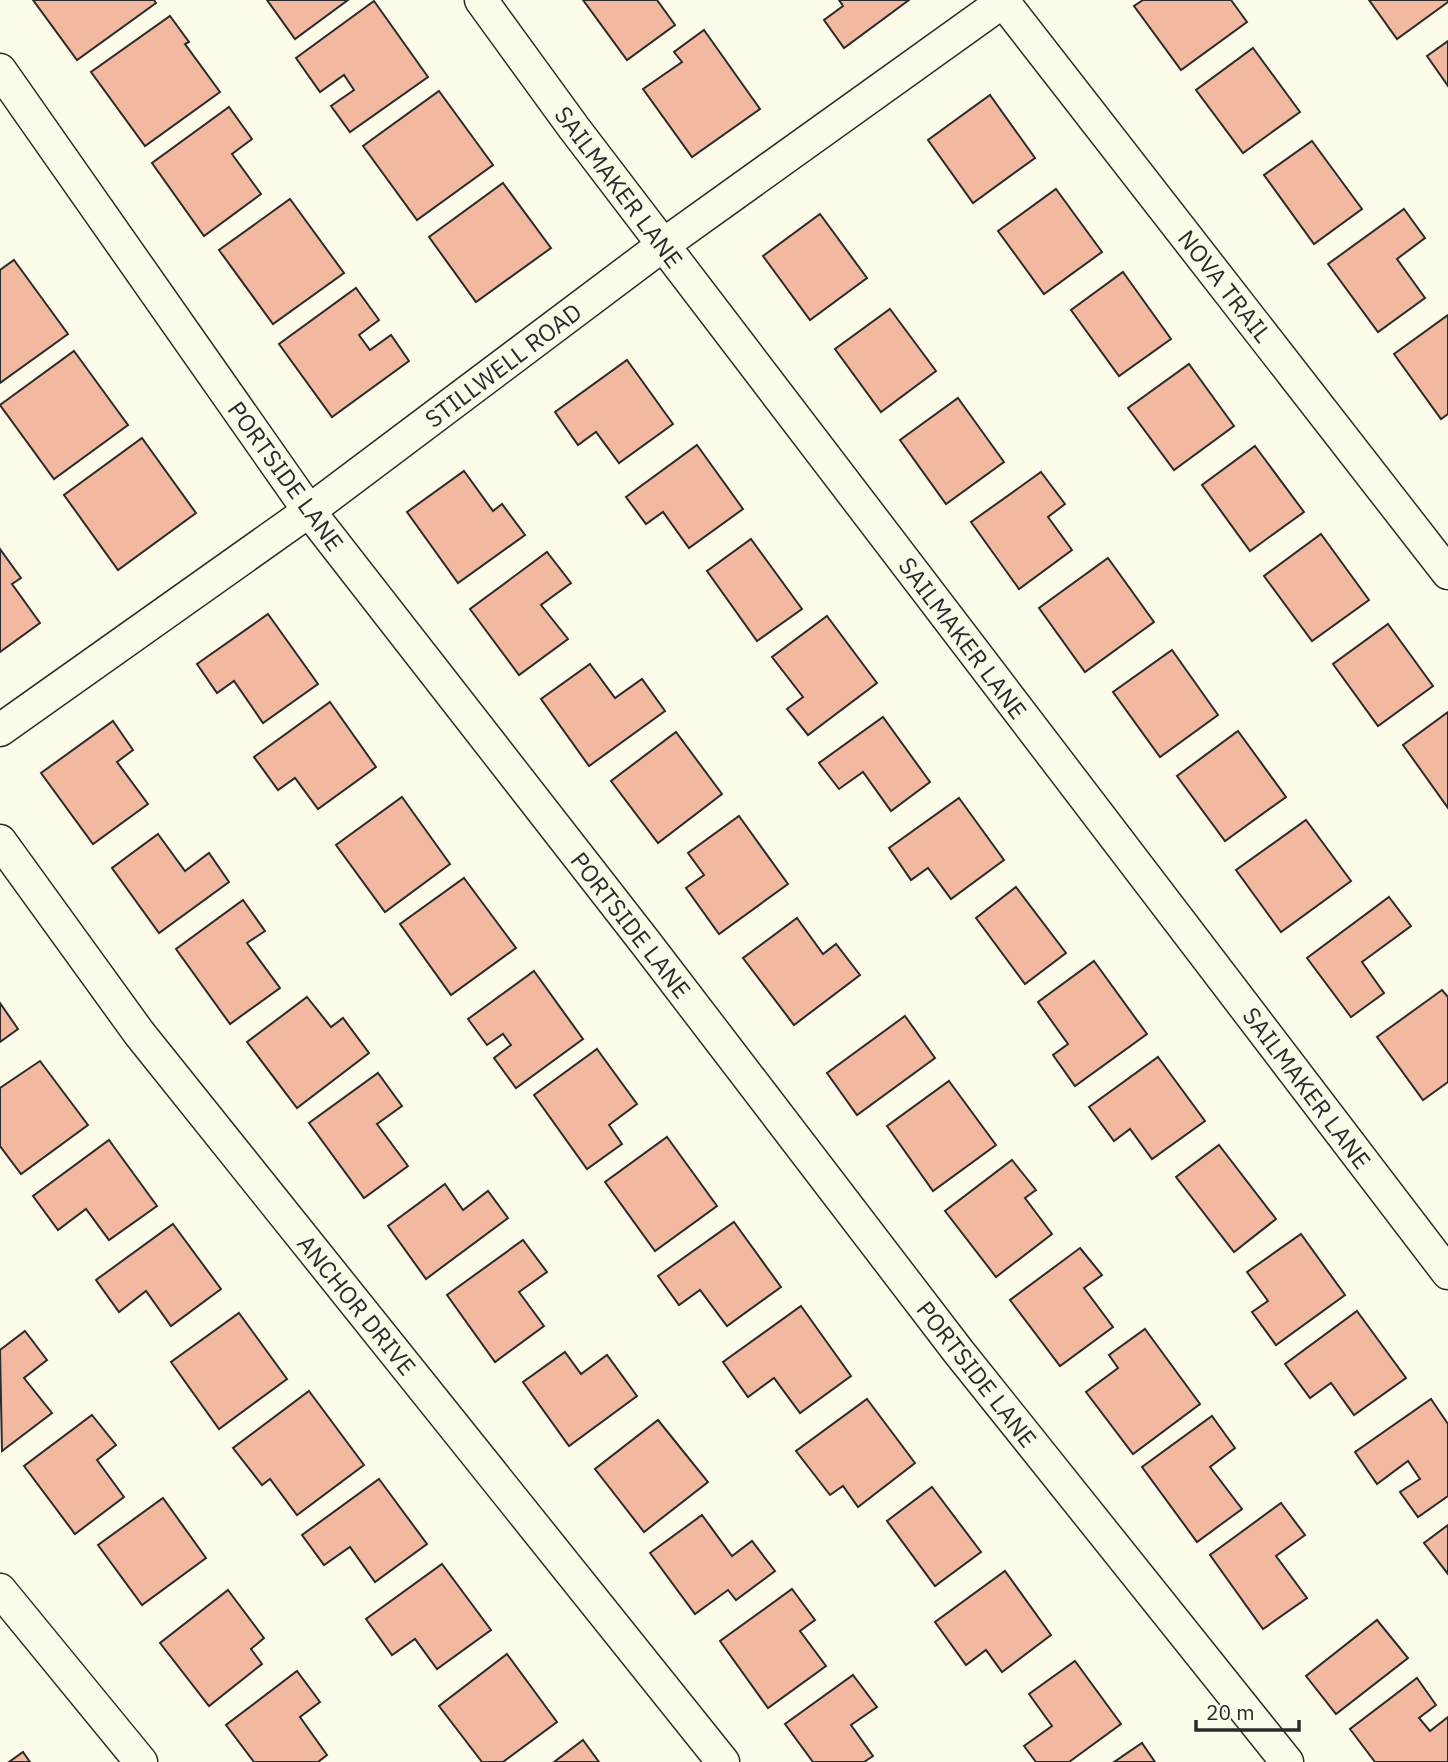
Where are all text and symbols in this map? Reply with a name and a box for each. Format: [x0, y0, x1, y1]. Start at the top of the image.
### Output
street label: SAILMAKER LANE [548, 100, 690, 274]
street label: NOVA TRAIL [1171, 223, 1279, 349]
street label: STILLWELL ROAD [418, 295, 588, 435]
street label: PORTSIDE LANE [221, 395, 351, 557]
street label: SAILMAKER LANE [892, 551, 1034, 725]
street label: PORTSIDE LANE [564, 845, 698, 1005]
street label: SAILMAKER LANE [1236, 1001, 1378, 1175]
street label: ANCHOR DRIVE [290, 1228, 424, 1382]
street label: PORTSIDE LANE [910, 1294, 1044, 1454]
scale bar [1196, 1688, 1299, 1732]
text: 20 m [1206, 1698, 1255, 1726]

